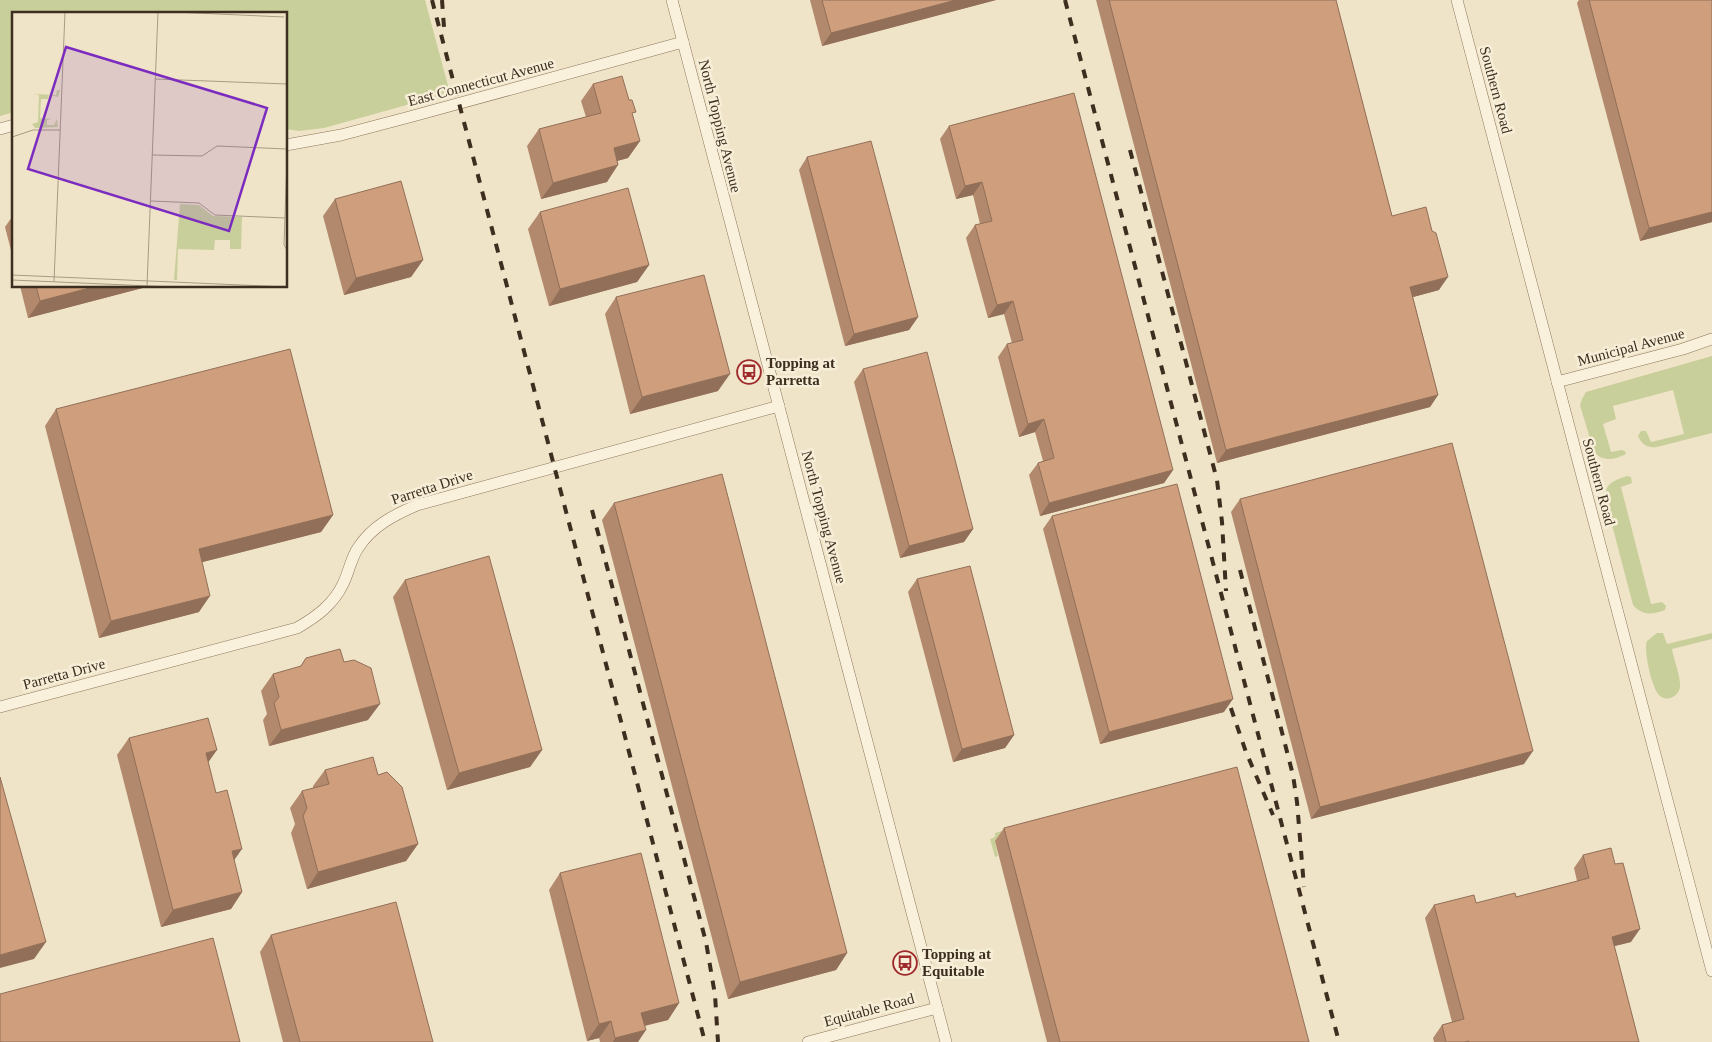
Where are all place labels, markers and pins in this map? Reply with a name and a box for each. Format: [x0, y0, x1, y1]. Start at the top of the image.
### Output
place label: Topping at Parretta [766, 355, 835, 388]
bus stop icon: Topping at Parretta [736, 359, 762, 385]
place label: Topping at Equitable [922, 946, 991, 979]
bus stop icon: Topping at Equitable [892, 950, 918, 976]

